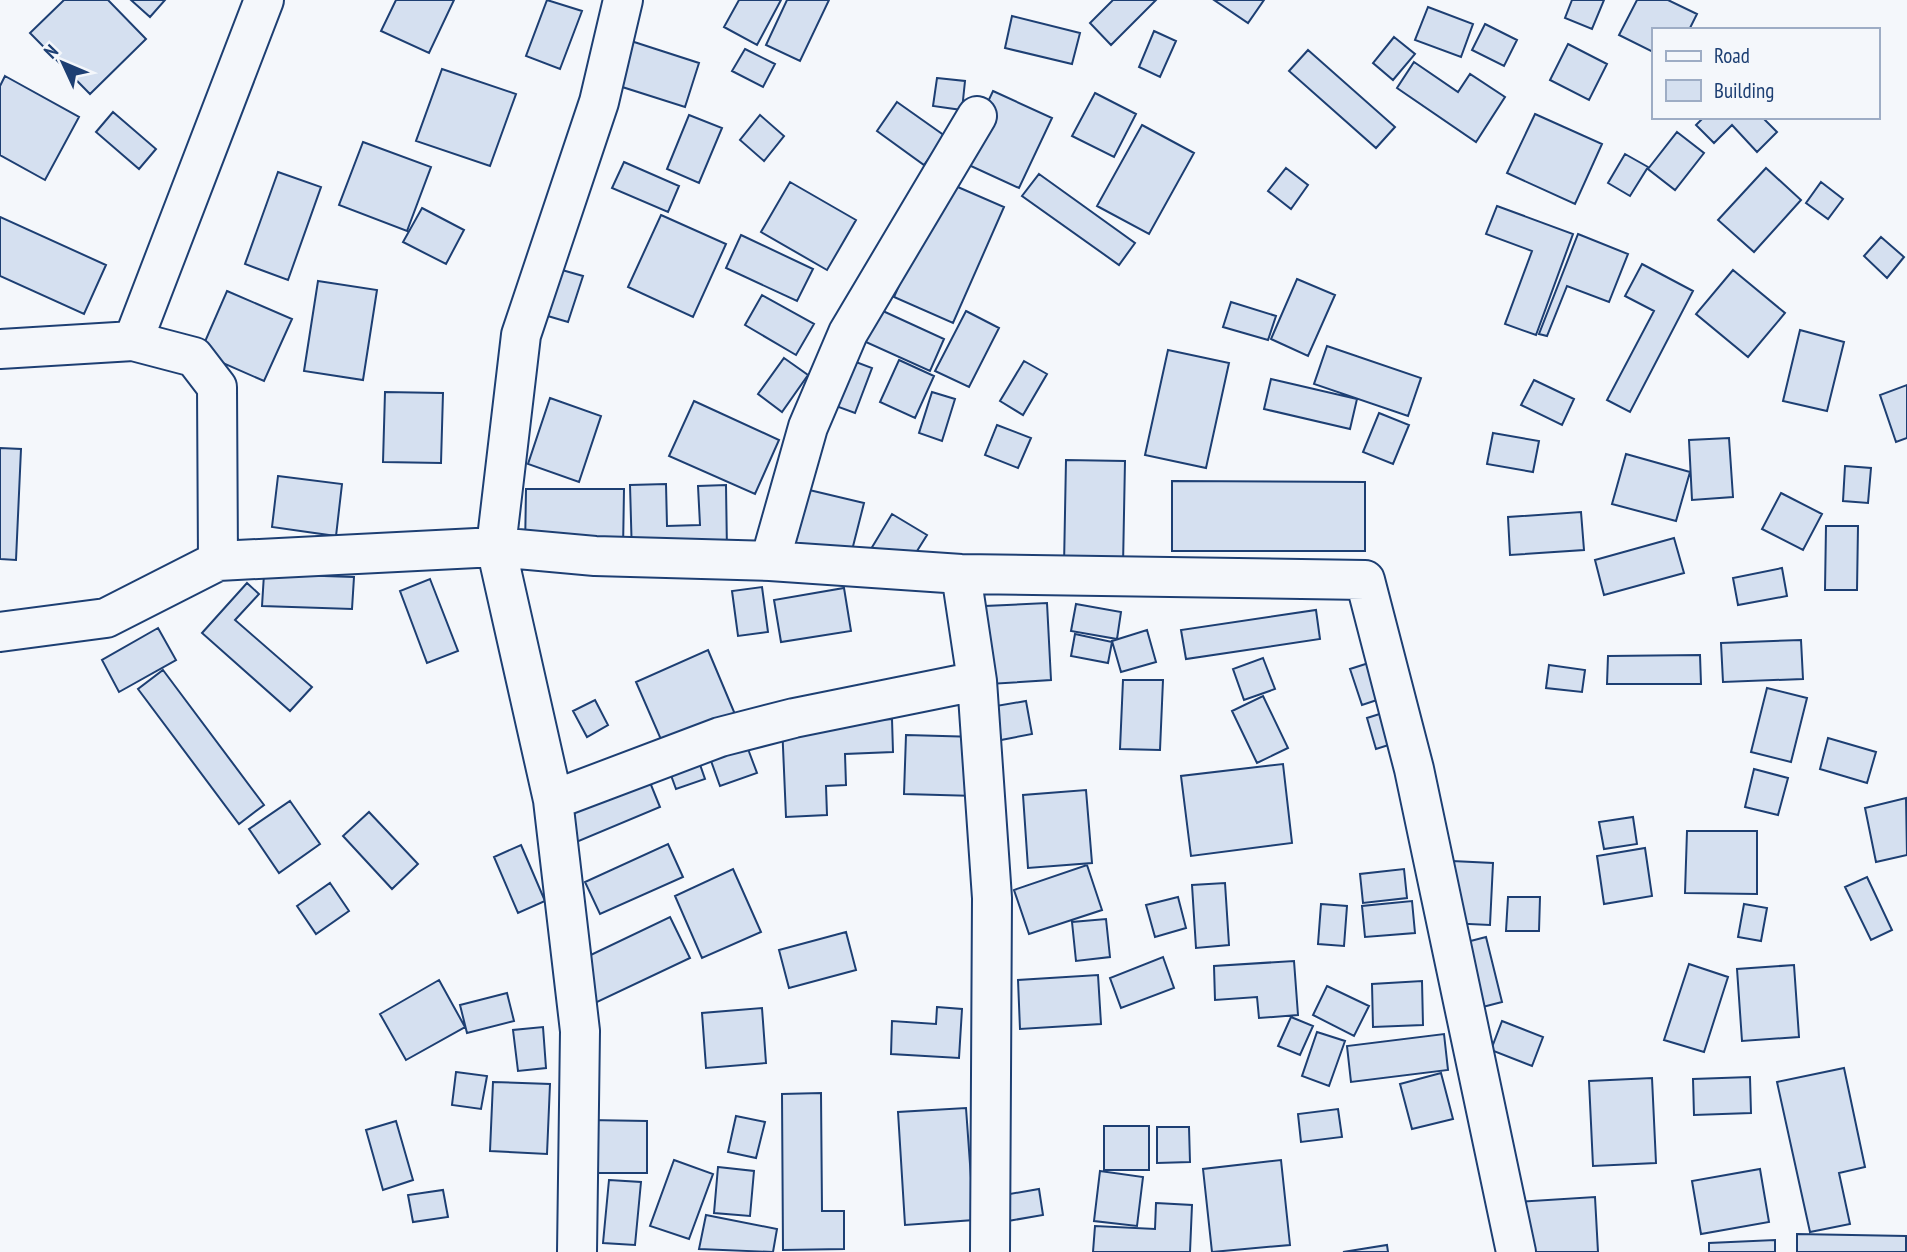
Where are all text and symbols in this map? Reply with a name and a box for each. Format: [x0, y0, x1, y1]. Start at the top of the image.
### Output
north arrow [28, 28, 98, 98]
legend [1652, 28, 1879, 119]
text: N [39, 39, 63, 63]
text: Road [1714, 42, 1750, 69]
text: Building [1714, 77, 1774, 104]

